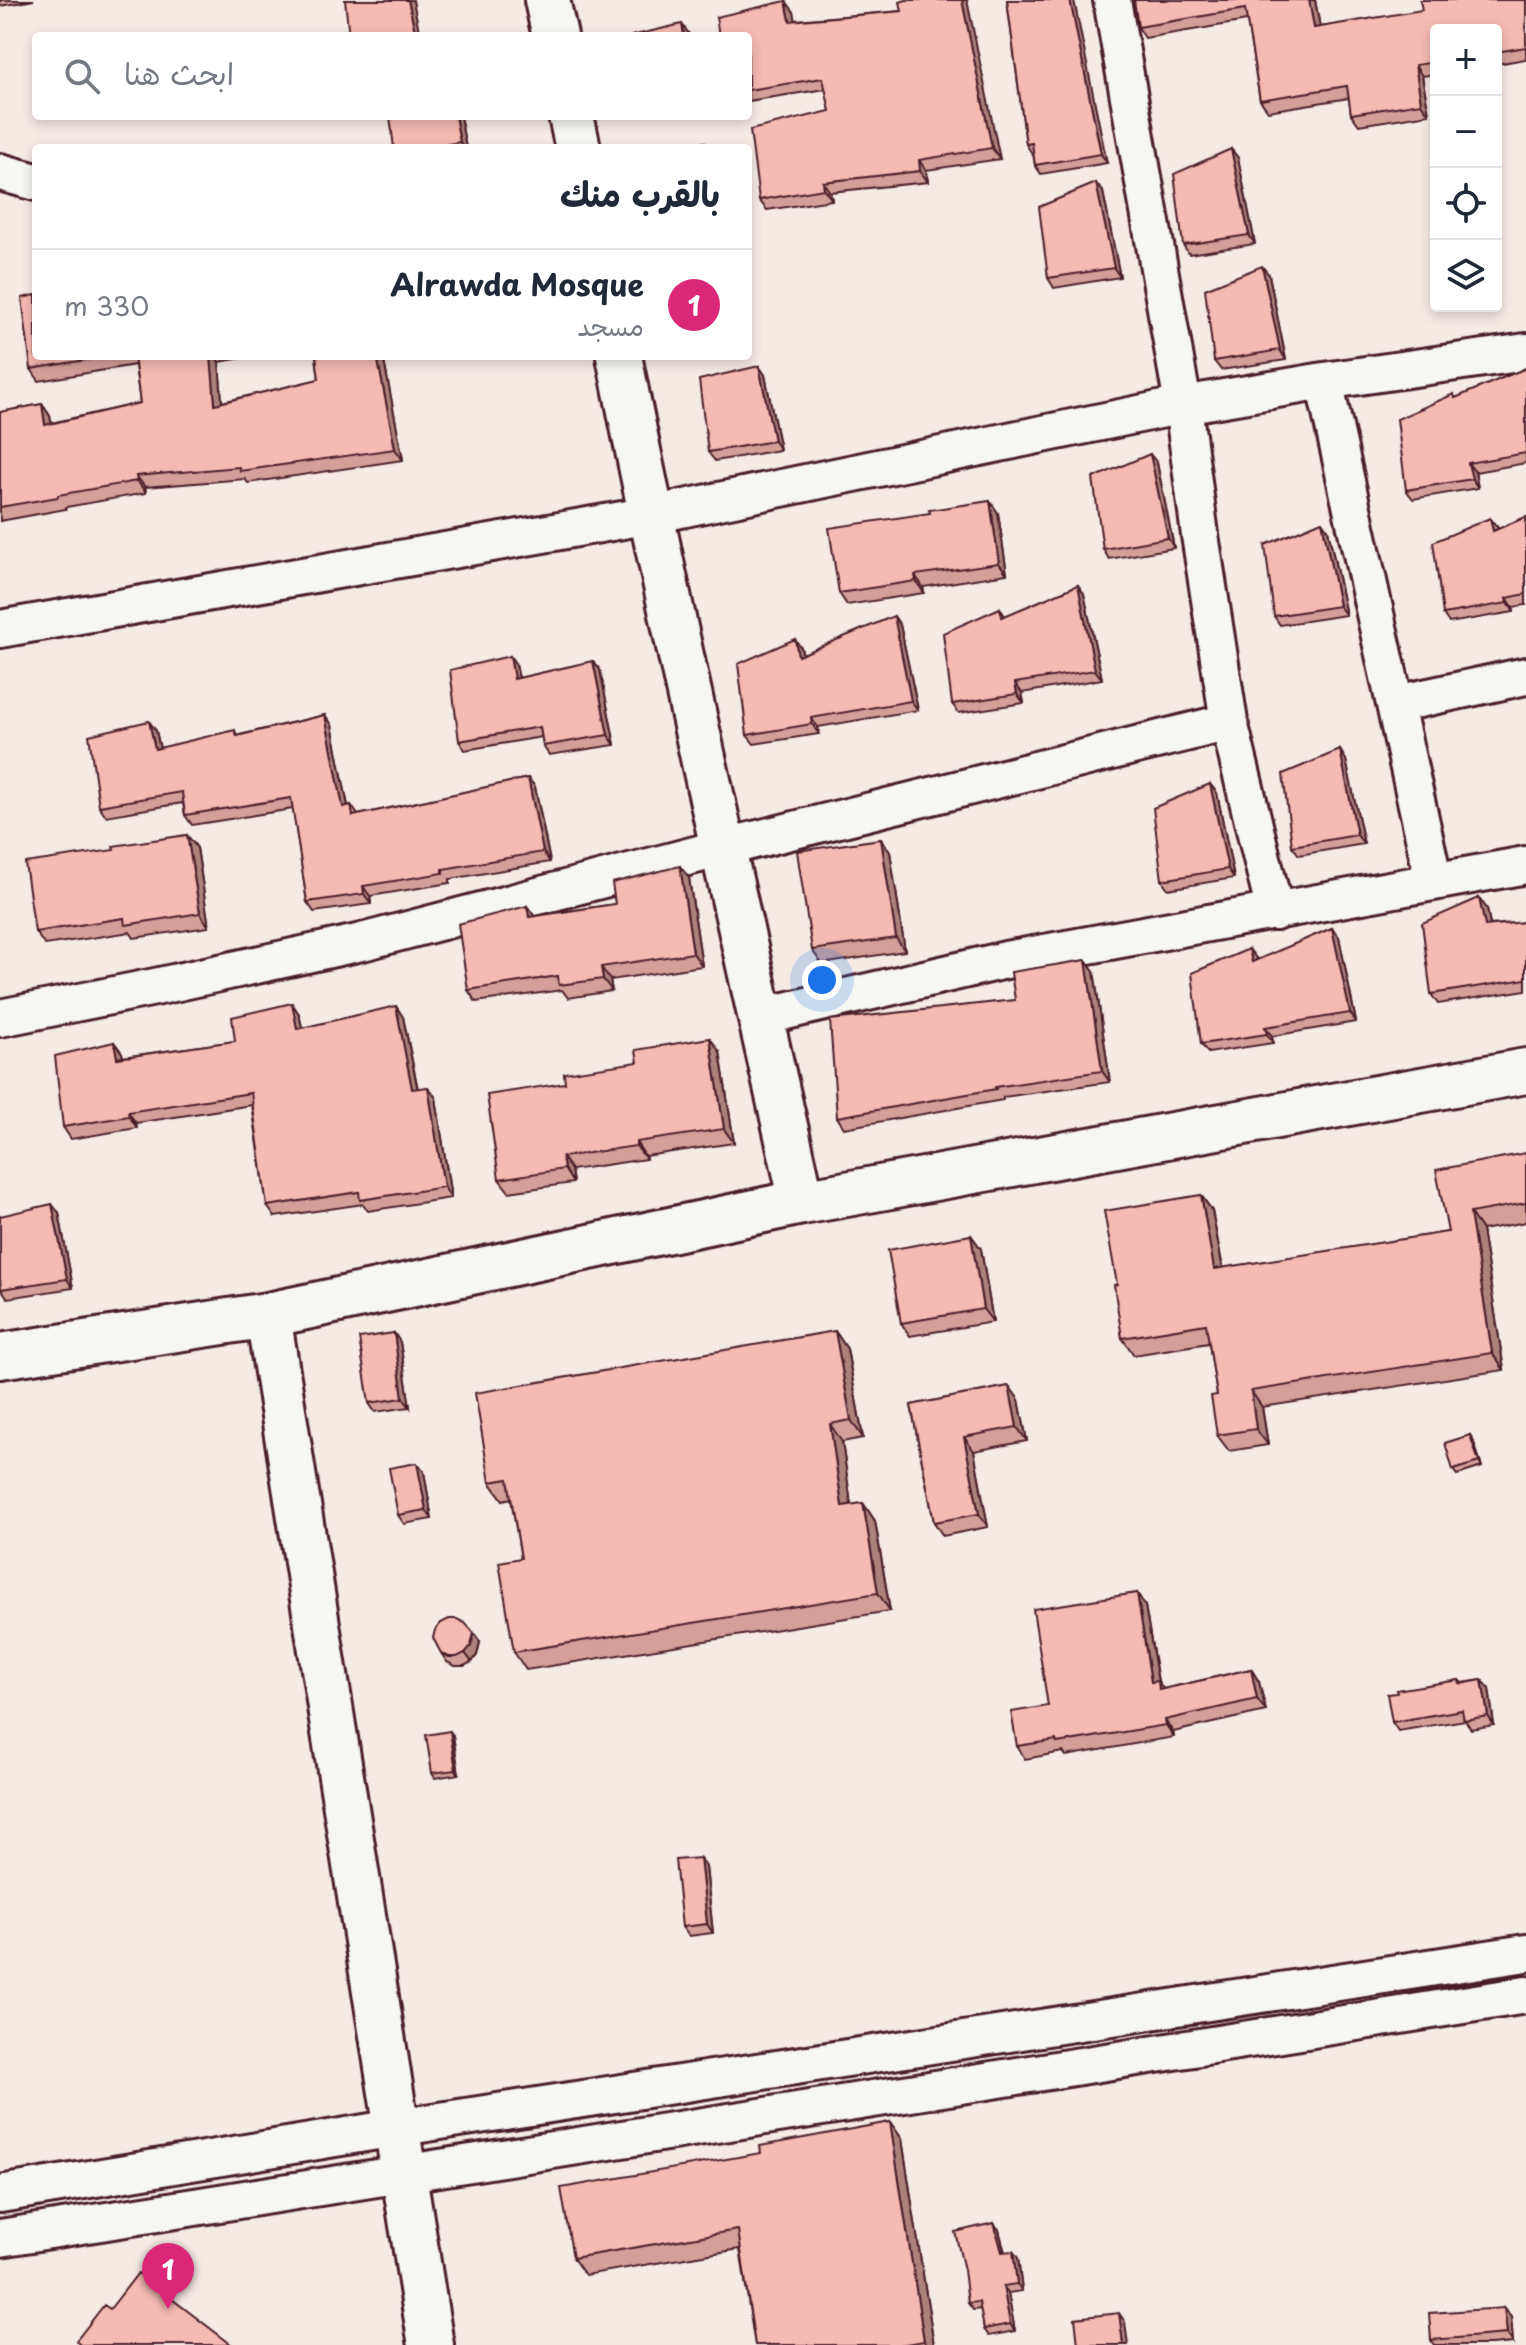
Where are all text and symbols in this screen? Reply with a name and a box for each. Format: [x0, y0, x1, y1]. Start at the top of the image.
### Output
map controls [1430, 24, 1502, 312]
button: + [1430, 24, 1502, 96]
search box [32, 32, 752, 120]
text: ابحث هنا [124, 50, 234, 95]
icon: search [60, 54, 104, 98]
button: − [1430, 96, 1502, 168]
text: بالقرب منك [560, 167, 720, 219]
button: locate [1430, 168, 1502, 240]
button: layers [1430, 240, 1502, 312]
text: Alrawda Mosque [390, 261, 644, 306]
text: 330 m [64, 286, 149, 325]
text: 1 [688, 286, 700, 325]
text: مسجد [577, 306, 644, 345]
your location [802, 960, 842, 1000]
pin: 1 [142, 2243, 194, 2309]

